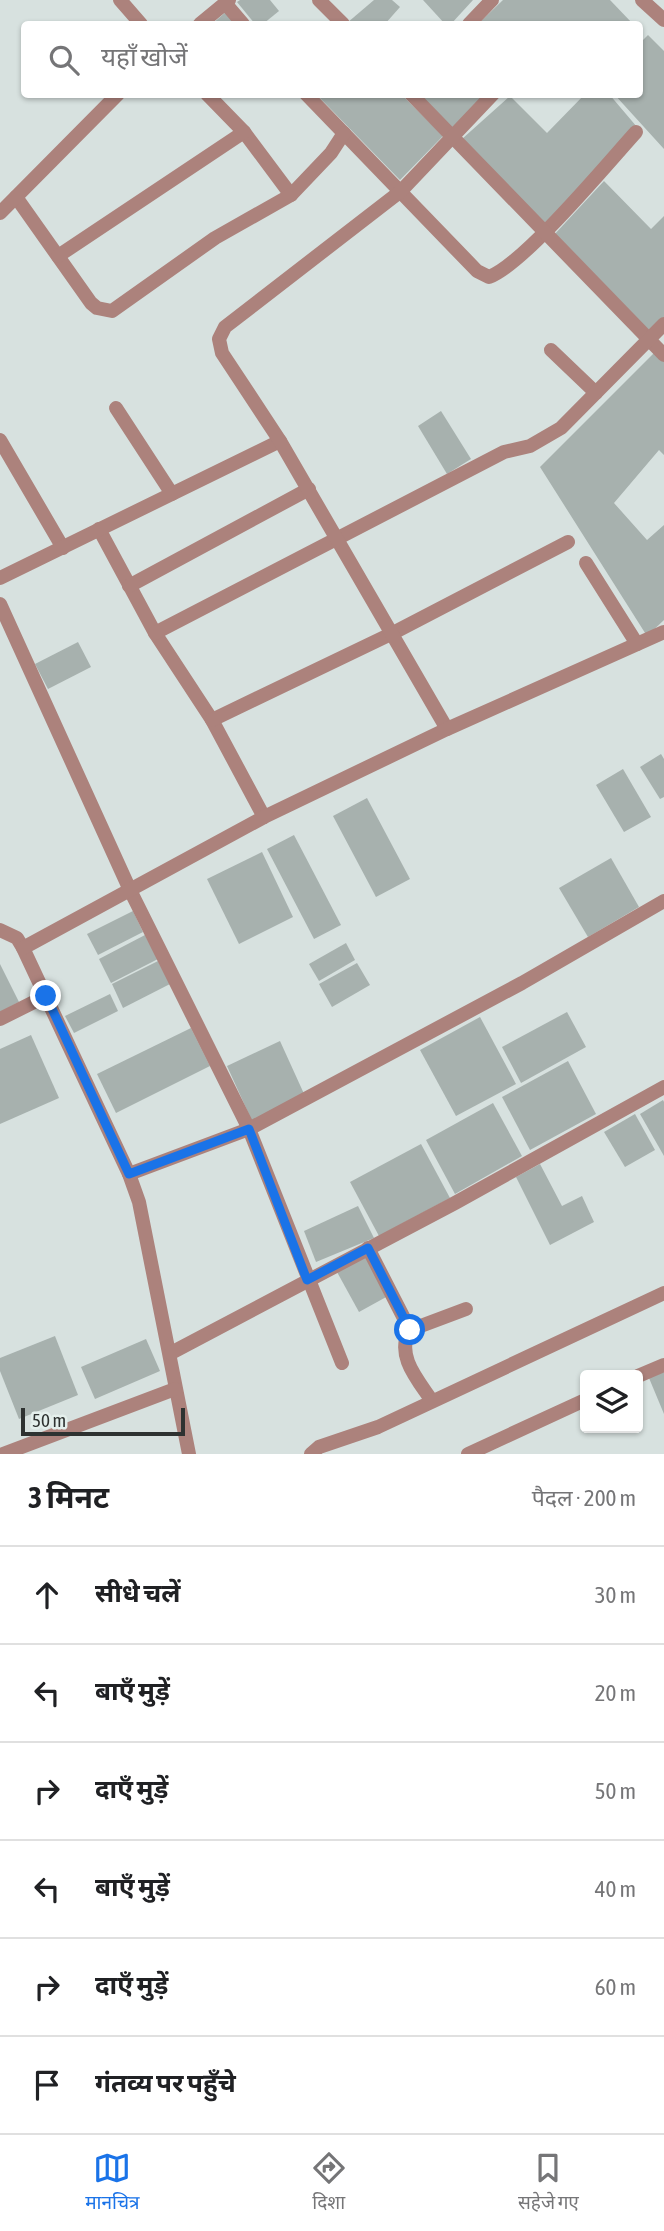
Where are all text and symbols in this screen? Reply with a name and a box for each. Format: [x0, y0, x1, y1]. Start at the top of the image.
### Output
search box [21, 21, 643, 98]
icon: search [45, 41, 83, 79]
text: यहाँ खोजें [101, 42, 187, 72]
route end [30, 980, 61, 1011]
route start [394, 1314, 425, 1345]
map controls [580, 1370, 643, 1433]
button: layers [580, 1370, 643, 1433]
scale bar [21, 1405, 186, 1437]
text: 50 m [32, 1409, 66, 1431]
text: 3 मिनट [28, 1480, 109, 1514]
text: पैदल · 200 m [532, 1485, 636, 1511]
icon: ahead [28, 1576, 66, 1614]
text: सीधे चलें [95, 1578, 181, 1608]
text: 30 m [595, 1582, 636, 1608]
icon: left [28, 1674, 66, 1712]
text: बाएँ मुड़ें [95, 1676, 170, 1706]
text: 20 m [595, 1680, 636, 1706]
icon: right [28, 1772, 66, 1810]
text: दाएँ मुड़ें [95, 1774, 168, 1804]
text: 50 m [595, 1778, 636, 1804]
icon: left [28, 1870, 66, 1908]
text: बाएँ मुड़ें [95, 1872, 170, 1902]
text: 40 m [595, 1876, 636, 1902]
icon: right [28, 1968, 66, 2006]
text: दाएँ मुड़ें [95, 1970, 168, 2000]
text: 60 m [595, 1974, 636, 2000]
icon: arrive [28, 2066, 66, 2104]
text: गंतव्य पर पहुँचे [95, 2068, 236, 2098]
tab: मानचित्र [85, 2149, 139, 2217]
tab: दिशा [310, 2149, 348, 2217]
tab: सहेजे गए [518, 2149, 579, 2217]

